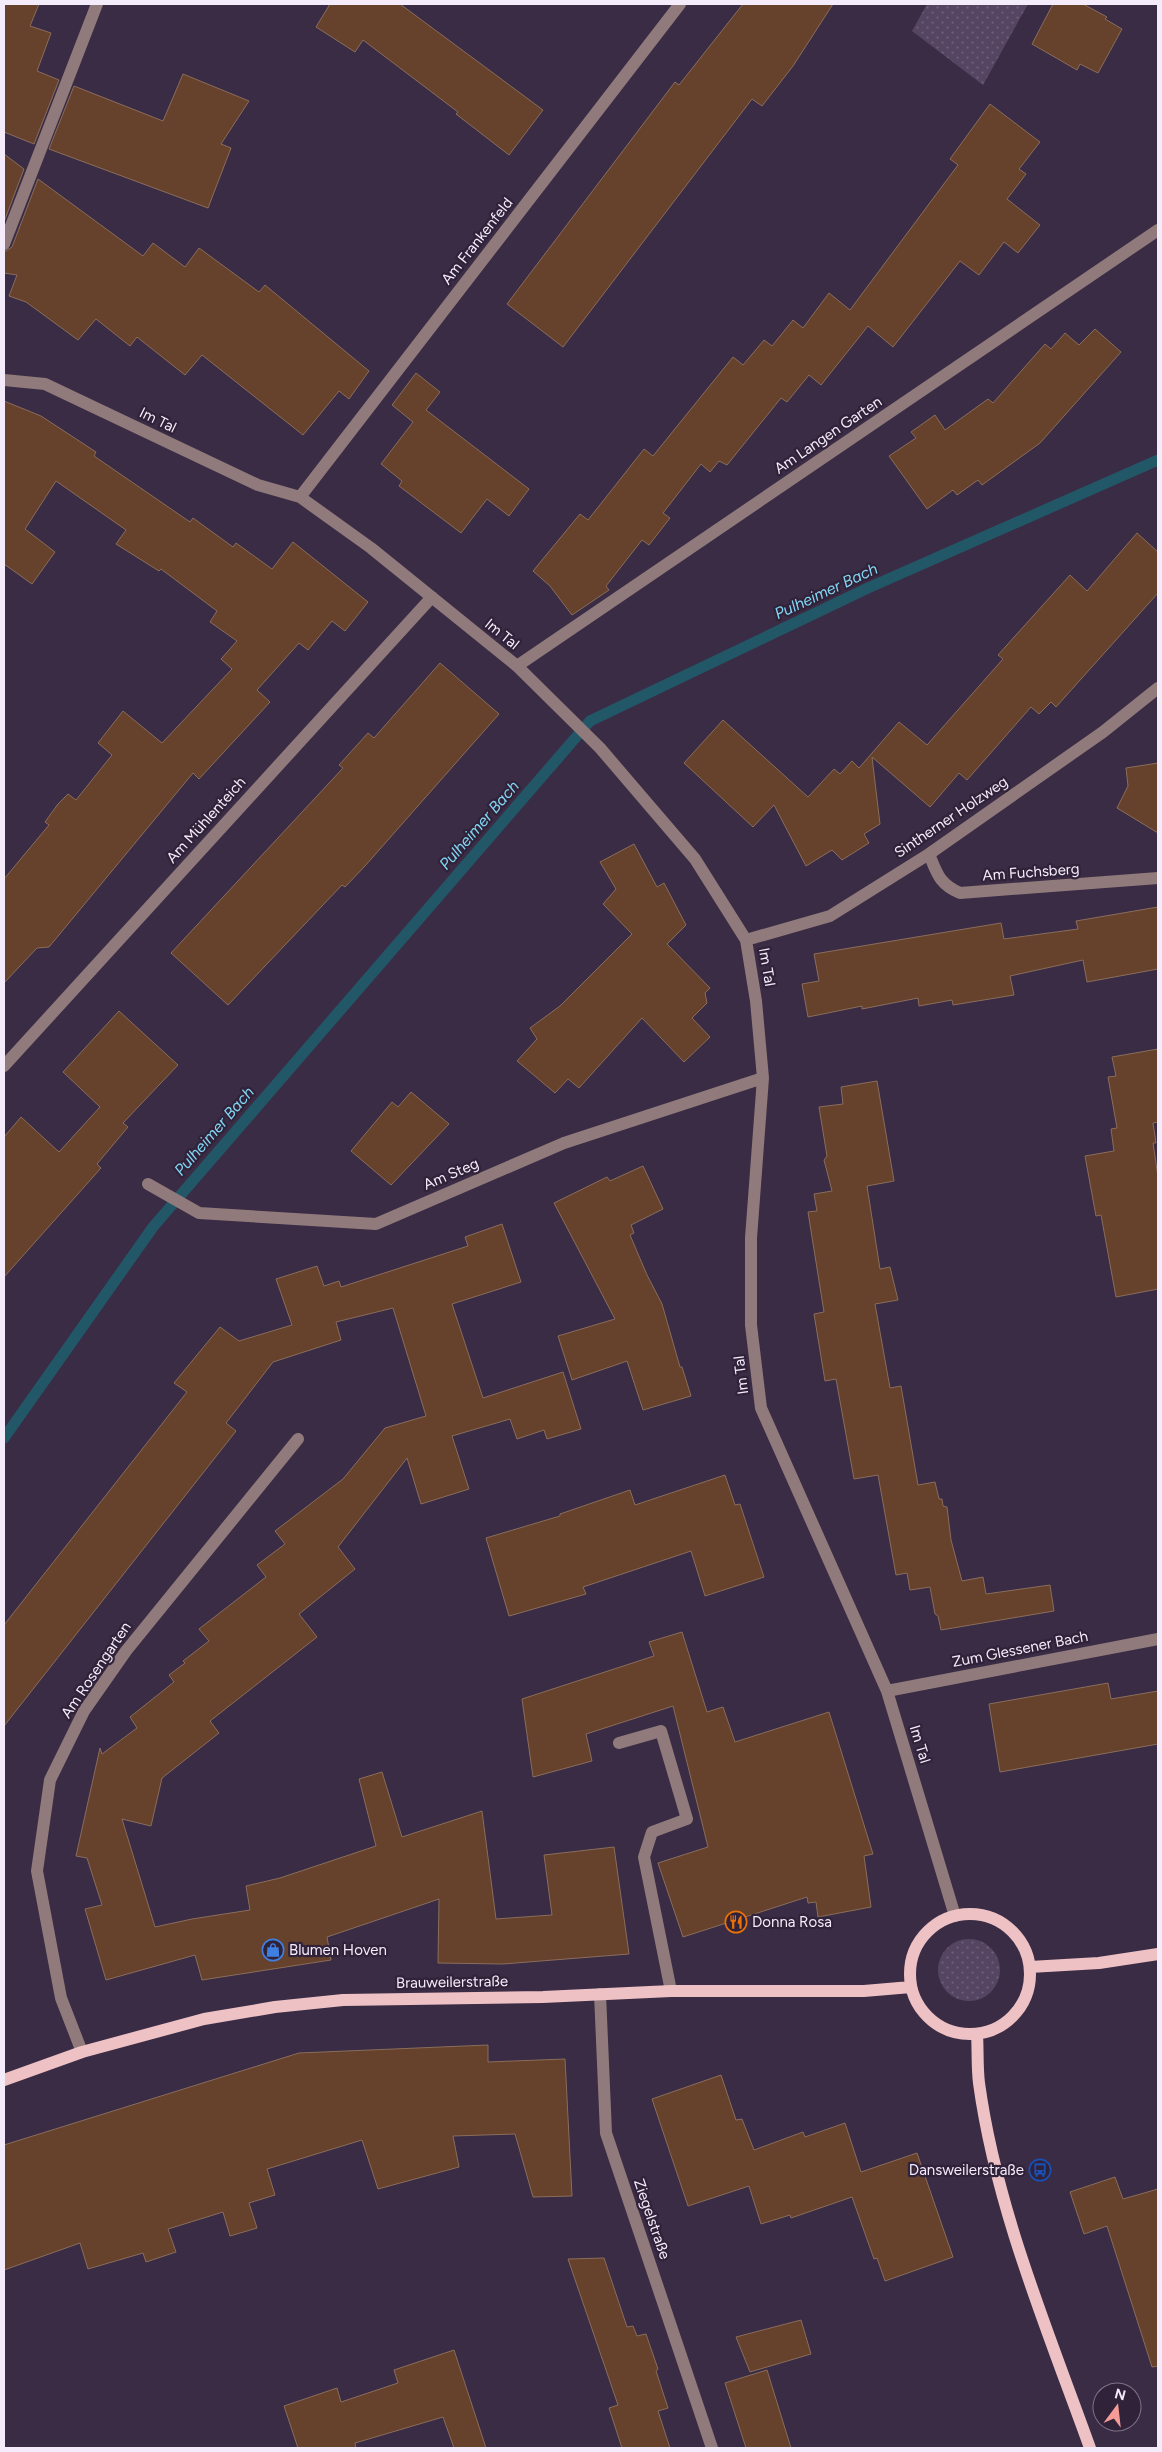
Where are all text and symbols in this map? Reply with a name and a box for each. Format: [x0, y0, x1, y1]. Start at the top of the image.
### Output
street label: Am Frankenfeld [438, 194, 516, 288]
street label: Am Langen Garten [771, 392, 885, 478]
street label: Im Tal [137, 403, 179, 437]
water label: Pulheimer Bach [771, 559, 881, 623]
street label: Im Tal [481, 615, 523, 653]
street label: Sintherner Holzweg [891, 772, 1011, 862]
street label: Am Mühlenteich [163, 773, 249, 867]
water label: Pulheimer Bach [435, 777, 523, 873]
street label: Am Fuchsberg [982, 860, 1080, 884]
street label: Im Tal [755, 946, 779, 988]
water label: Pulheimer Bach [170, 1083, 258, 1179]
street label: Am Steg [421, 1154, 481, 1194]
street label: Im Tal [730, 1355, 752, 1395]
street label: Am Rosengarten [57, 1619, 135, 1721]
street label: Zum Glessener Bach [950, 1627, 1090, 1671]
street label: Im Tal [906, 1723, 934, 1765]
restaurant icon: Donna Rosa [724, 1910, 748, 1934]
place label: Donna Rosa [752, 1913, 832, 1931]
shop icon: Blumen Hoven [261, 1938, 285, 1962]
place label: Blumen Hoven [289, 1941, 387, 1959]
street label: Brauweilerstraße [396, 1972, 508, 1992]
bus stop icon: Dansweilerstraße [1028, 2158, 1052, 2182]
place label: Dansweilerstraße [909, 2161, 1024, 2179]
street label: Ziegelstraße [630, 2177, 674, 2261]
north arrow [1092, 2382, 1142, 2432]
text: N [1113, 2385, 1128, 2405]

